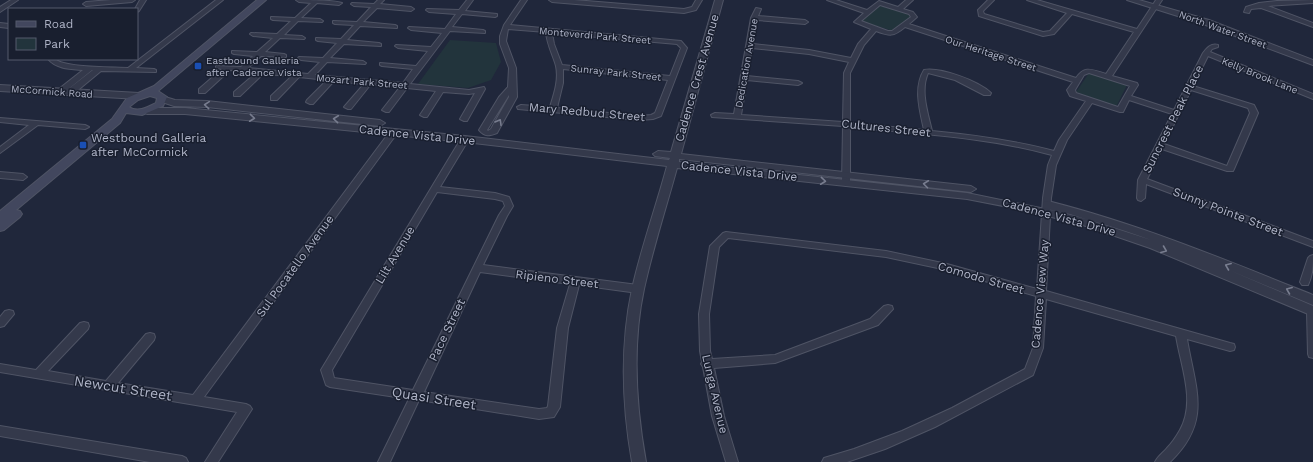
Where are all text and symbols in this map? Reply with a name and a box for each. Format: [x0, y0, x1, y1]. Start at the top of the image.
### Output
legend [8, 8, 138, 60]
street label: North Water Street [1177, 8, 1269, 51]
street label: Cadence Crest Avenue [672, 13, 722, 143]
text: Road [44, 17, 73, 31]
street label: Dedication Avenue [733, 17, 760, 109]
street label: Monteverdi Park Street [538, 25, 652, 46]
street label: Our Heritage Street [944, 34, 1039, 74]
text: Park [44, 37, 70, 51]
place label: Eastbound Galleria after Cadence Vista [206, 55, 302, 78]
street label: Kelly Brook Lane [1220, 55, 1300, 96]
marker: Eastbound Galleria after Cadence Vista [193, 61, 203, 71]
street label: Sunray Park Street [570, 62, 663, 83]
street label: Suncrest Peak Place [1140, 63, 1206, 175]
street label: Mozart Park Street [316, 72, 409, 91]
street label: McCormick Road [11, 83, 93, 100]
one-way arrow [204, 100, 210, 109]
street label: Mary Redbud Street [528, 100, 646, 124]
one-way arrow [249, 113, 255, 122]
one-way arrow [333, 114, 339, 123]
street label: Cultures Street [841, 116, 931, 140]
one-way arrow [495, 119, 502, 126]
street label: Cadence Vista Drive [358, 122, 476, 148]
place label: Westbound Galleria after McCormick [91, 131, 206, 159]
marker: Westbound Galleria after McCormick [78, 140, 88, 150]
street label: Cadence Vista Drive [680, 158, 798, 184]
one-way arrow [820, 176, 826, 185]
one-way arrow [923, 180, 929, 189]
street label: Sunny Pointe Street [1171, 185, 1285, 239]
street label: Cadence Vista Drive [1001, 195, 1117, 239]
street label: Sul Pocatello Avenue [253, 212, 337, 320]
street label: Lilt Avenue [372, 224, 418, 286]
street label: Cadence View Way [1028, 238, 1052, 349]
one-way arrow [1160, 245, 1167, 253]
street label: Comodo Street [936, 259, 1026, 297]
one-way arrow [1225, 262, 1232, 270]
street label: Ripieno Street [515, 267, 599, 291]
one-way arrow [1285, 287, 1293, 295]
street label: Pace Street [426, 296, 468, 364]
street label: Lunga Avenue [699, 353, 731, 435]
street label: Newcut Street [73, 372, 173, 404]
street label: Quasi Street [391, 383, 477, 413]

